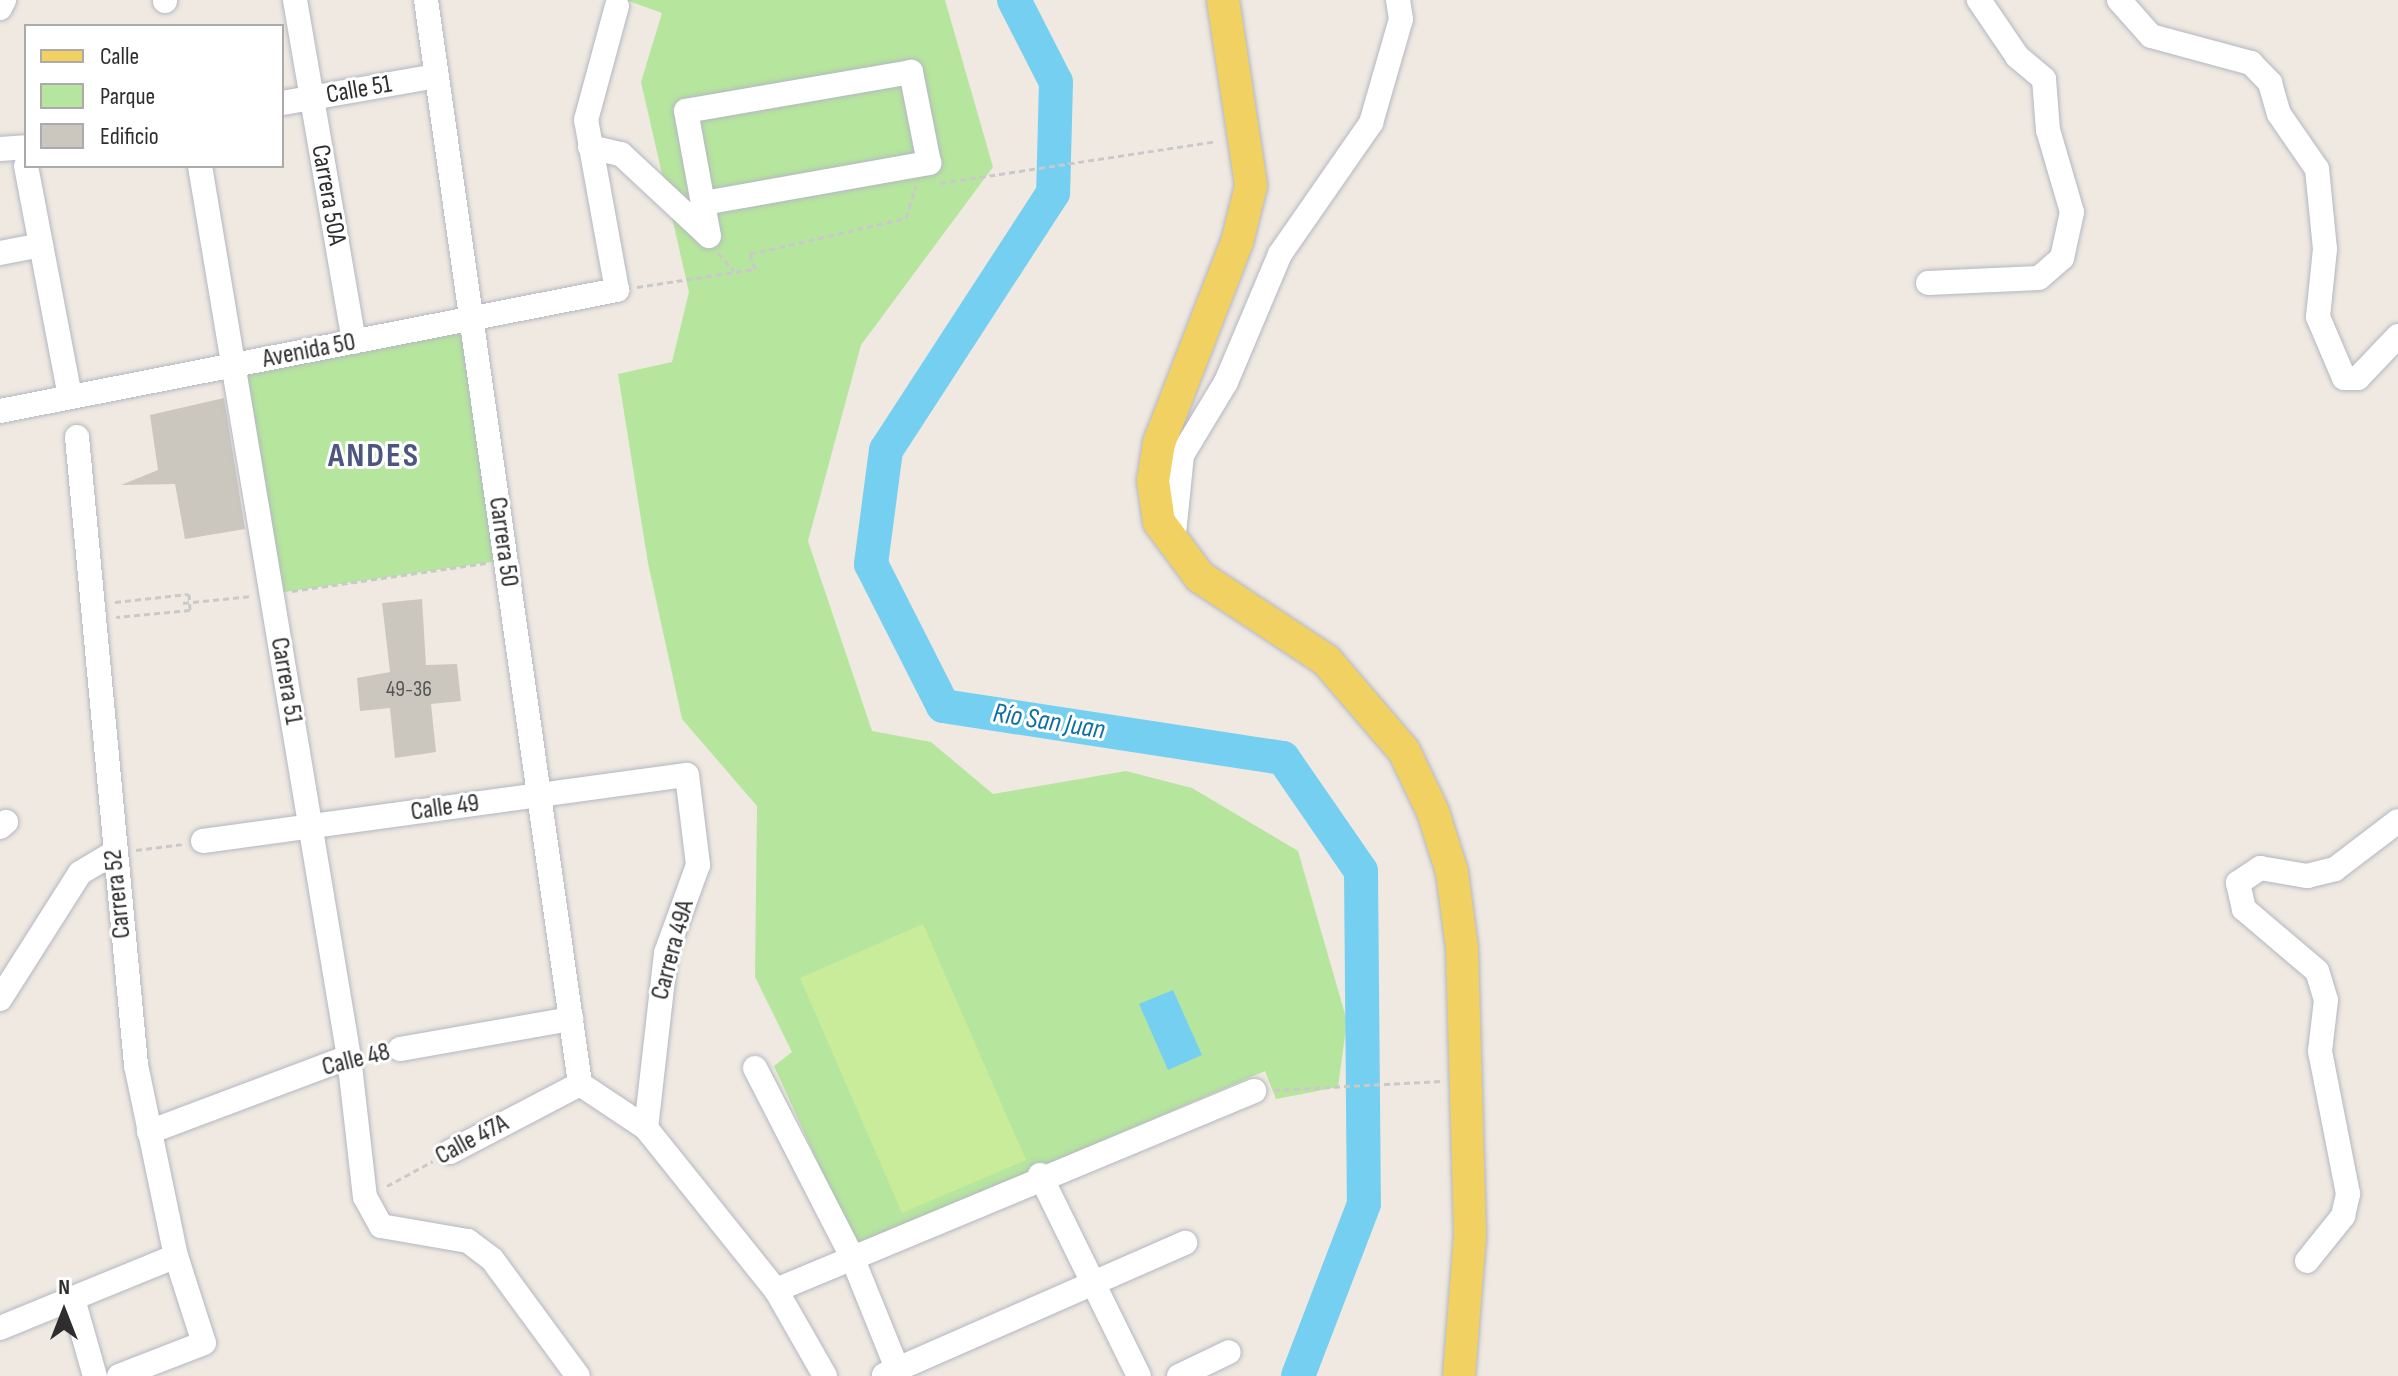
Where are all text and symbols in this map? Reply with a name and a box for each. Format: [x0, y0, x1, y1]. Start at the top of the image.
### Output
legend [24, 24, 284, 168]
text: Calle [100, 42, 139, 71]
street label: Calle 51 [324, 69, 394, 111]
text: Parque [100, 82, 155, 111]
text: Edificio [100, 122, 159, 151]
street label: Carrera 50A [304, 142, 352, 248]
street label: Avenida 50 [260, 327, 358, 375]
district label: ANDES [328, 436, 420, 476]
street label: Carrera 50 [481, 495, 525, 589]
street label: Carrera 51 [263, 635, 309, 727]
house number: 49-36 [386, 677, 432, 703]
water label: Río San Juan [991, 697, 1107, 747]
street label: Calle 49 [409, 788, 481, 828]
street label: Carrera 52 [98, 848, 138, 940]
street label: Carrera 49A [645, 897, 701, 1003]
street label: Calle 48 [319, 1037, 393, 1083]
street label: Calle 47A [430, 1108, 514, 1172]
north arrow [24, 1272, 104, 1352]
text: N [58, 1274, 70, 1301]

